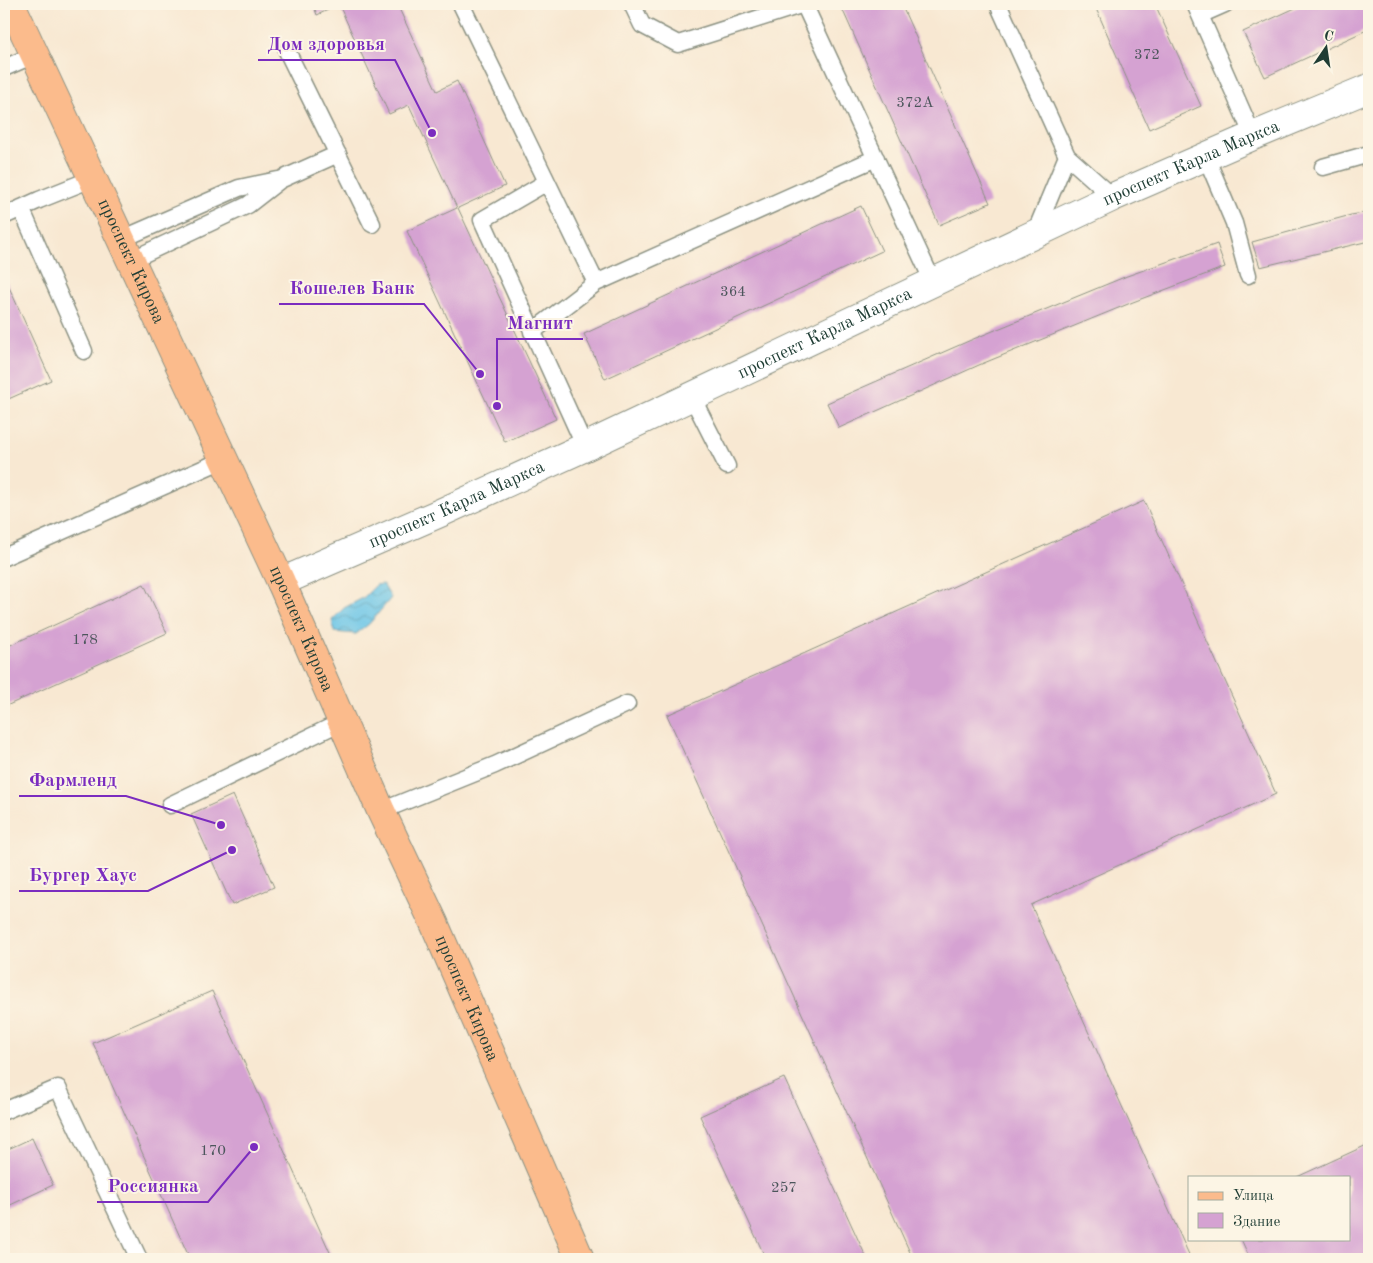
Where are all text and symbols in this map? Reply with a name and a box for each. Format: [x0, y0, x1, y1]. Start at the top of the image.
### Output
north arrow [1300, 22, 1350, 72]
callout: Дом здоровья [258, 26, 395, 60]
text: С [1323, 28, 1335, 44]
text: Дом здоровья [267, 36, 385, 55]
house number: 372 [1134, 48, 1160, 63]
house number: 372А [896, 96, 934, 111]
street label: проспект Карла Маркса [1100, 117, 1282, 209]
street label: проспект Кирова [94, 196, 168, 327]
callout: Кошелев Банк [279, 270, 424, 304]
text: Кошелев Банк [289, 280, 415, 299]
house number: 364 [720, 285, 746, 300]
street label: проспект Карла Маркса [735, 285, 915, 382]
callout: Магнит [497, 305, 583, 339]
text: Магнит [507, 315, 573, 334]
street label: проспект Карла Маркса [366, 458, 547, 552]
street label: проспект Кирова [266, 563, 337, 694]
house number: 178 [72, 633, 98, 648]
callout: Фармленд [19, 762, 126, 796]
text: Фармленд [29, 772, 117, 791]
callout: Бургер Хаус [19, 857, 148, 891]
text: Бургер Хаус [29, 867, 137, 886]
street label: проспект Кирова [432, 933, 502, 1064]
house number: 170 [200, 1144, 226, 1159]
callout: Россиянка [97, 1168, 208, 1202]
legend [1188, 1176, 1350, 1240]
text: Россиянка [107, 1178, 199, 1197]
house number: 257 [771, 1181, 797, 1196]
text: Улица [1233, 1189, 1274, 1204]
text: Здание [1233, 1215, 1280, 1230]

